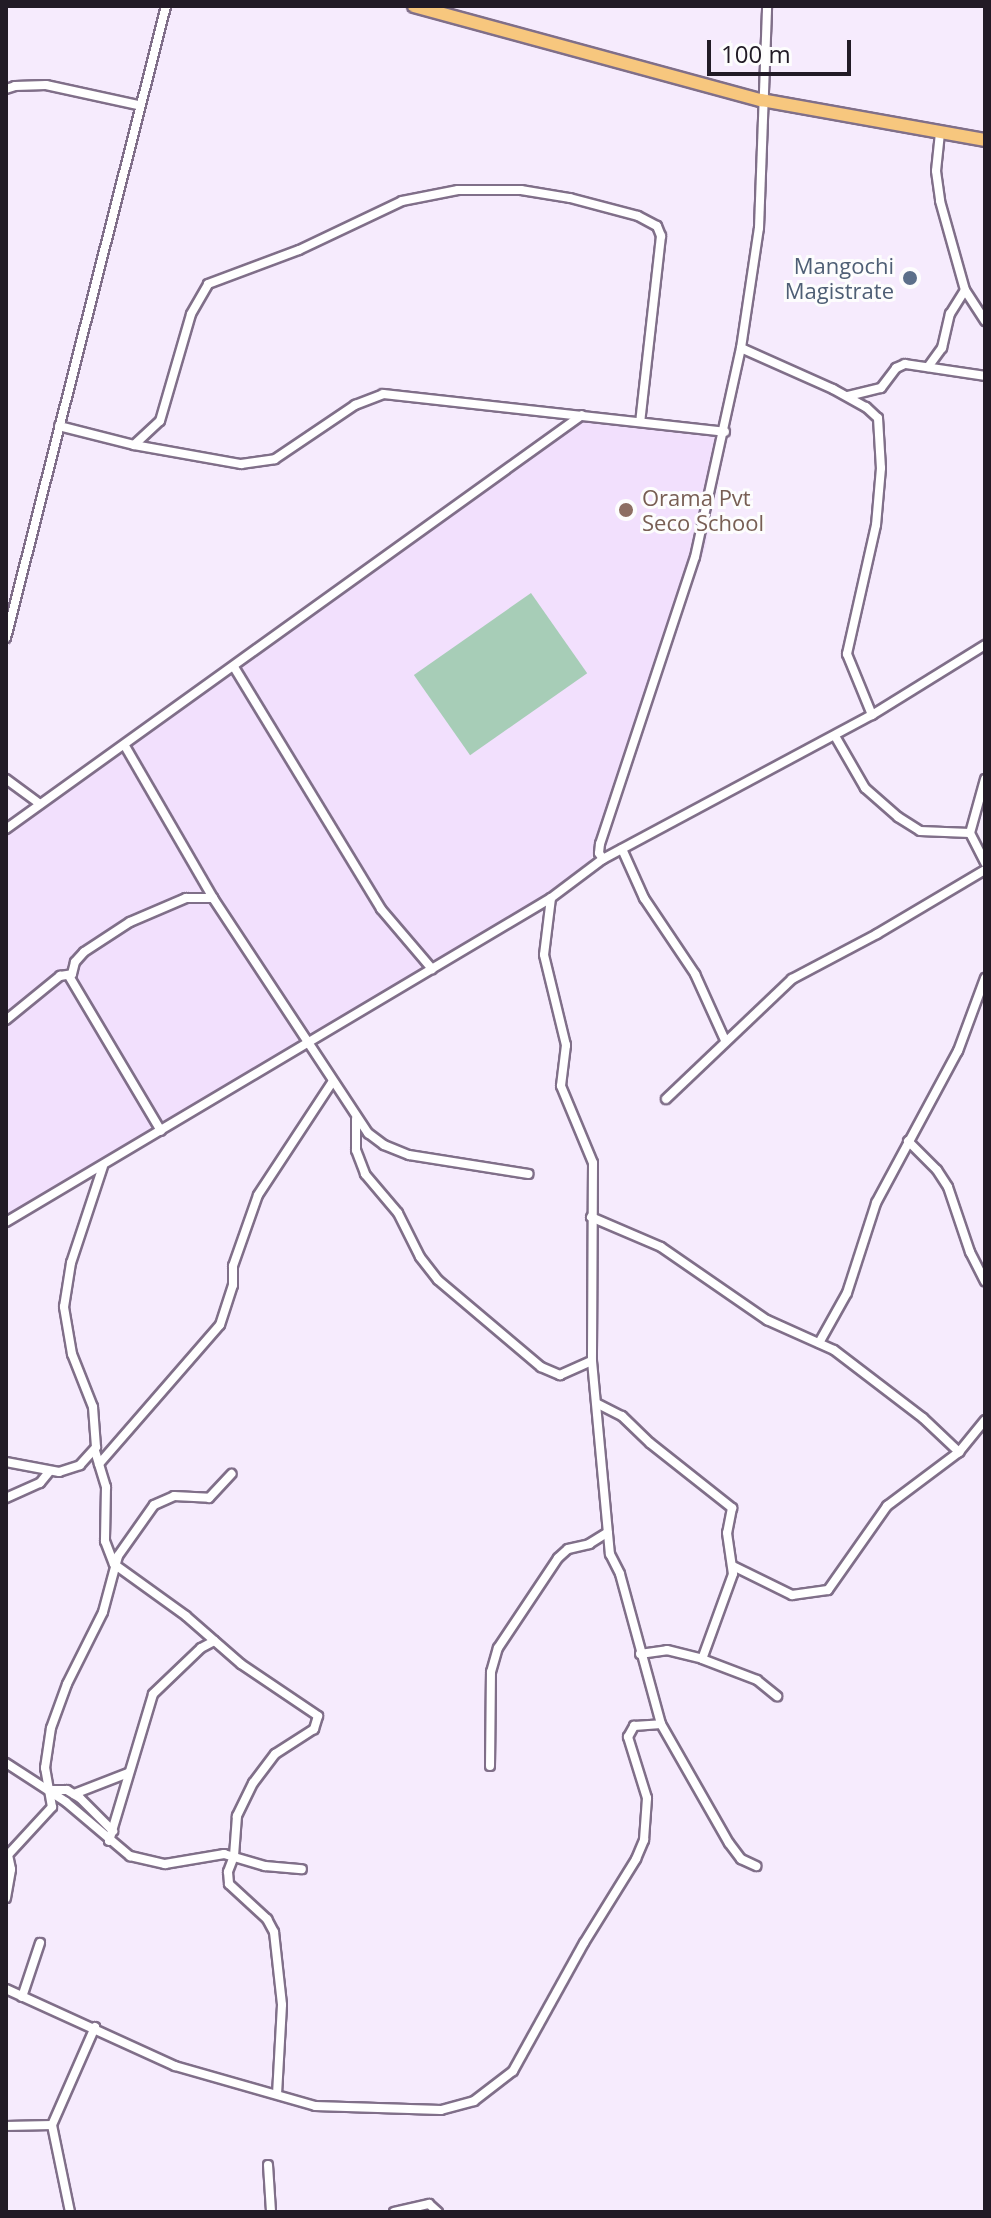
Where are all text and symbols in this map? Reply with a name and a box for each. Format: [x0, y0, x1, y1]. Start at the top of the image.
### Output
scale bar [711, 24, 855, 74]
text: 100 m [721, 37, 791, 70]
place label: Mangochi Magistrate [785, 252, 894, 304]
marker: Mangochi Magistrate [901, 269, 919, 287]
place label: Orama Pvt Seco School [642, 484, 764, 536]
marker: Orama Pvt Seco School [617, 501, 635, 519]

